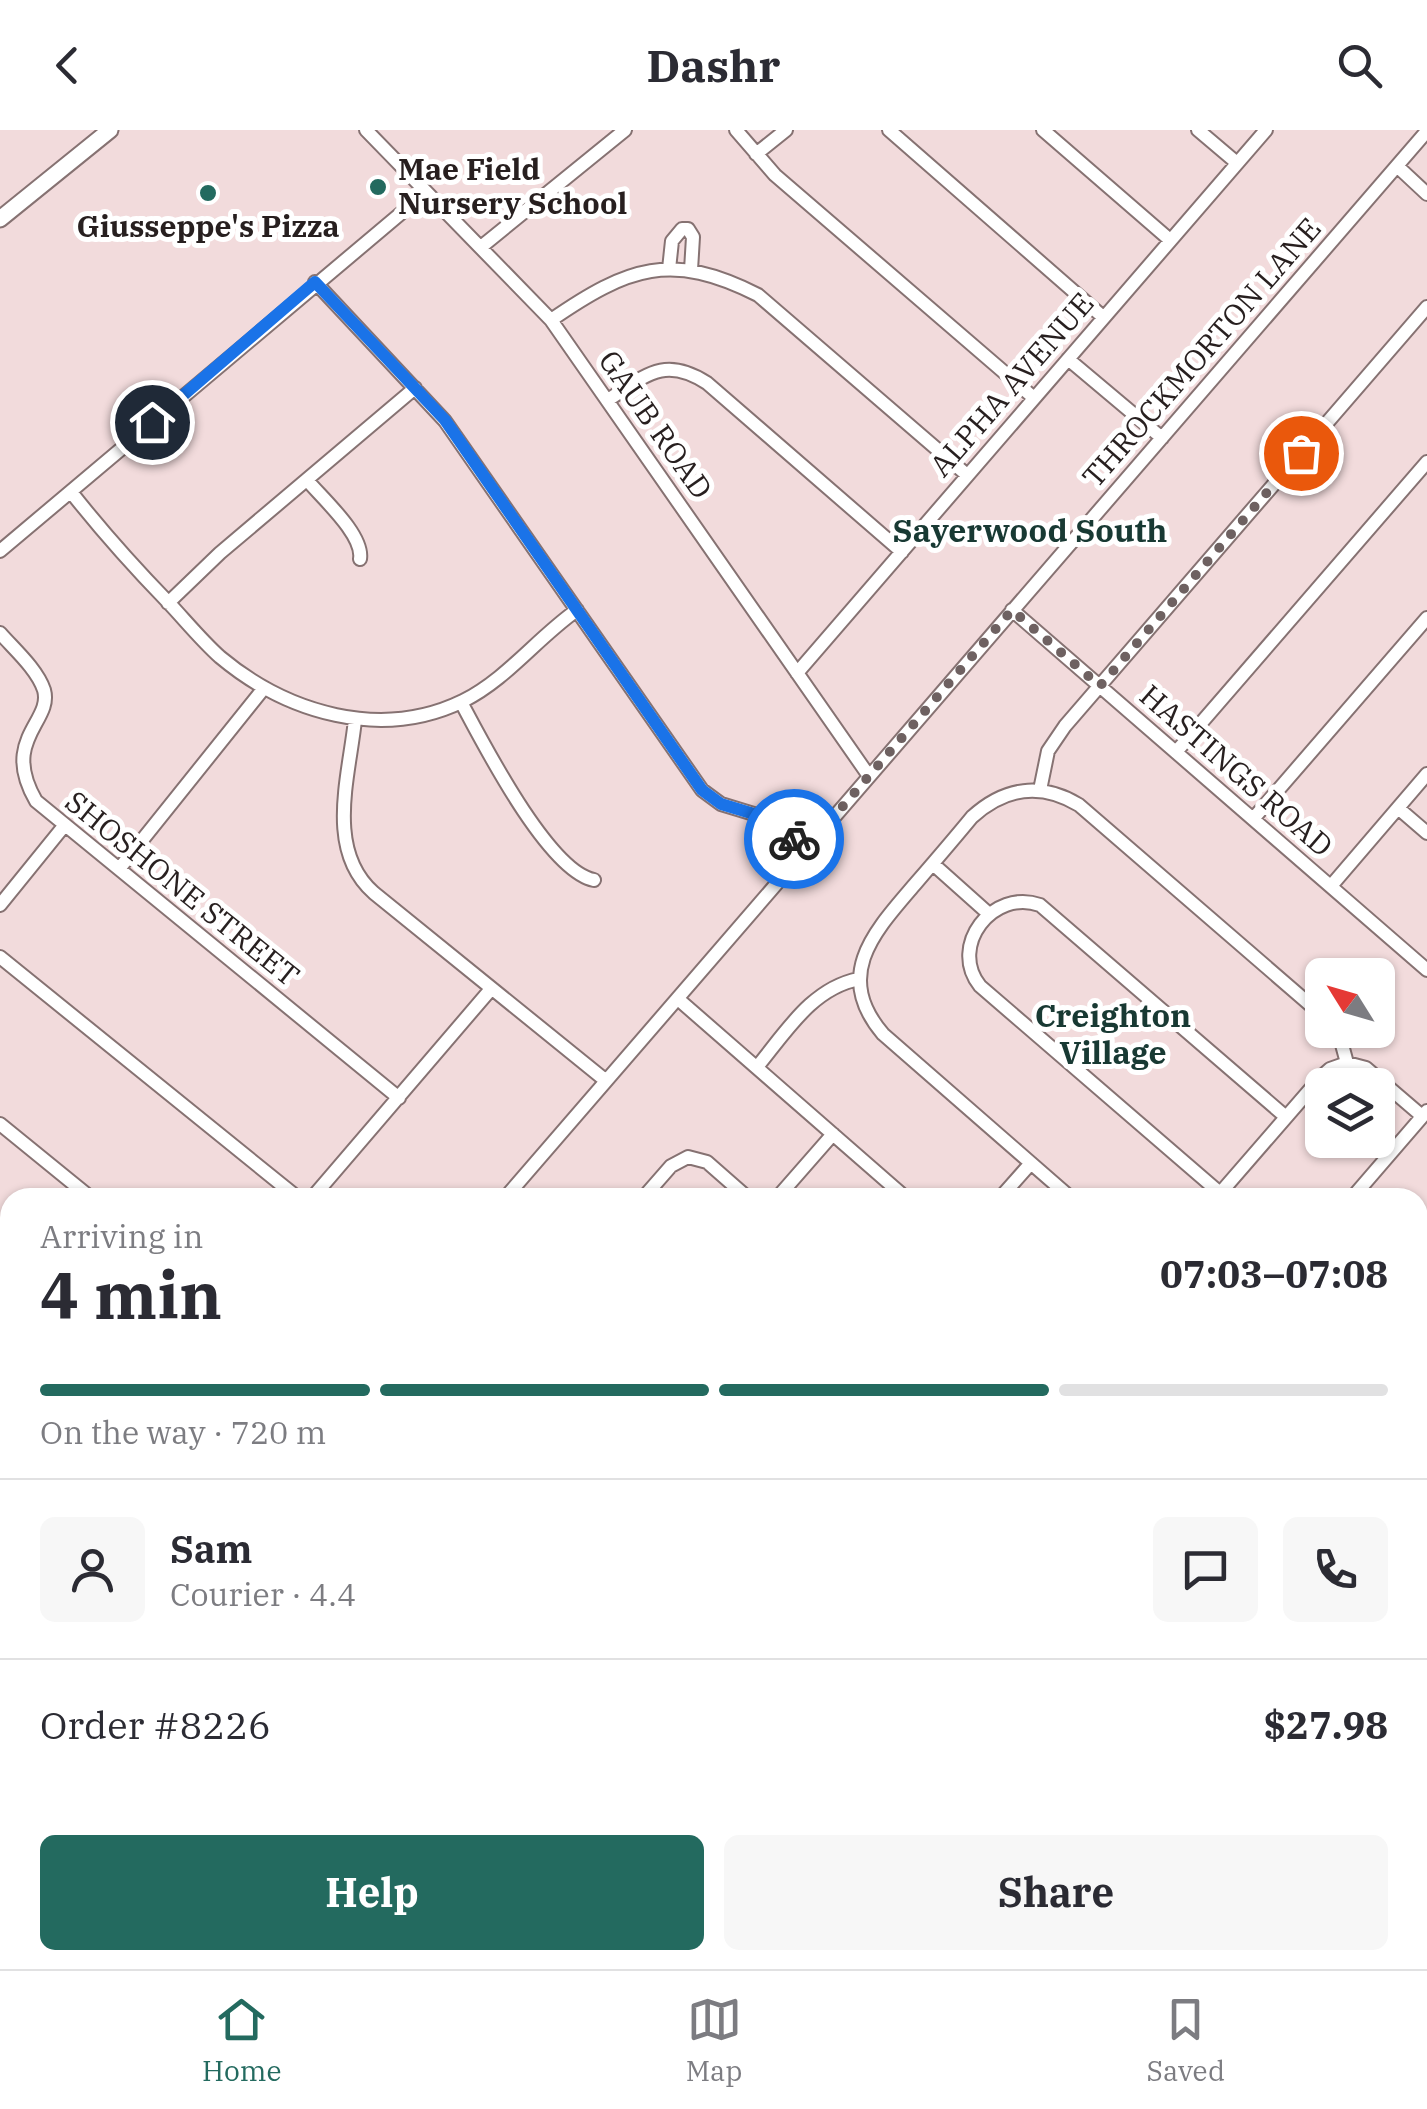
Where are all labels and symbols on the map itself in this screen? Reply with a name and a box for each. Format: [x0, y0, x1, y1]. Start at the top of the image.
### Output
place label: Mae Field Nursery School [398, 149, 627, 222]
marker: Mae Field Nursery School [367, 176, 389, 198]
marker: Giusseppe's Pizza [197, 182, 219, 204]
place label: Giusseppe's Pizza [76, 206, 340, 245]
street label: THROCKMORTON LANE [1073, 209, 1329, 495]
street label: ALPHA AVENUE [920, 284, 1101, 484]
street label: GAUB ROAD [591, 342, 722, 506]
pin [110, 380, 195, 465]
pin [1259, 411, 1344, 496]
district label: Sayerwood South [893, 509, 1167, 551]
street label: HASTINGS ROAD [1132, 675, 1342, 864]
street label: SHOSHONE STREET [58, 781, 308, 994]
courier [744, 789, 844, 889]
north arrow [1305, 958, 1395, 1048]
district label: Creighton Village [1035, 994, 1191, 1073]

